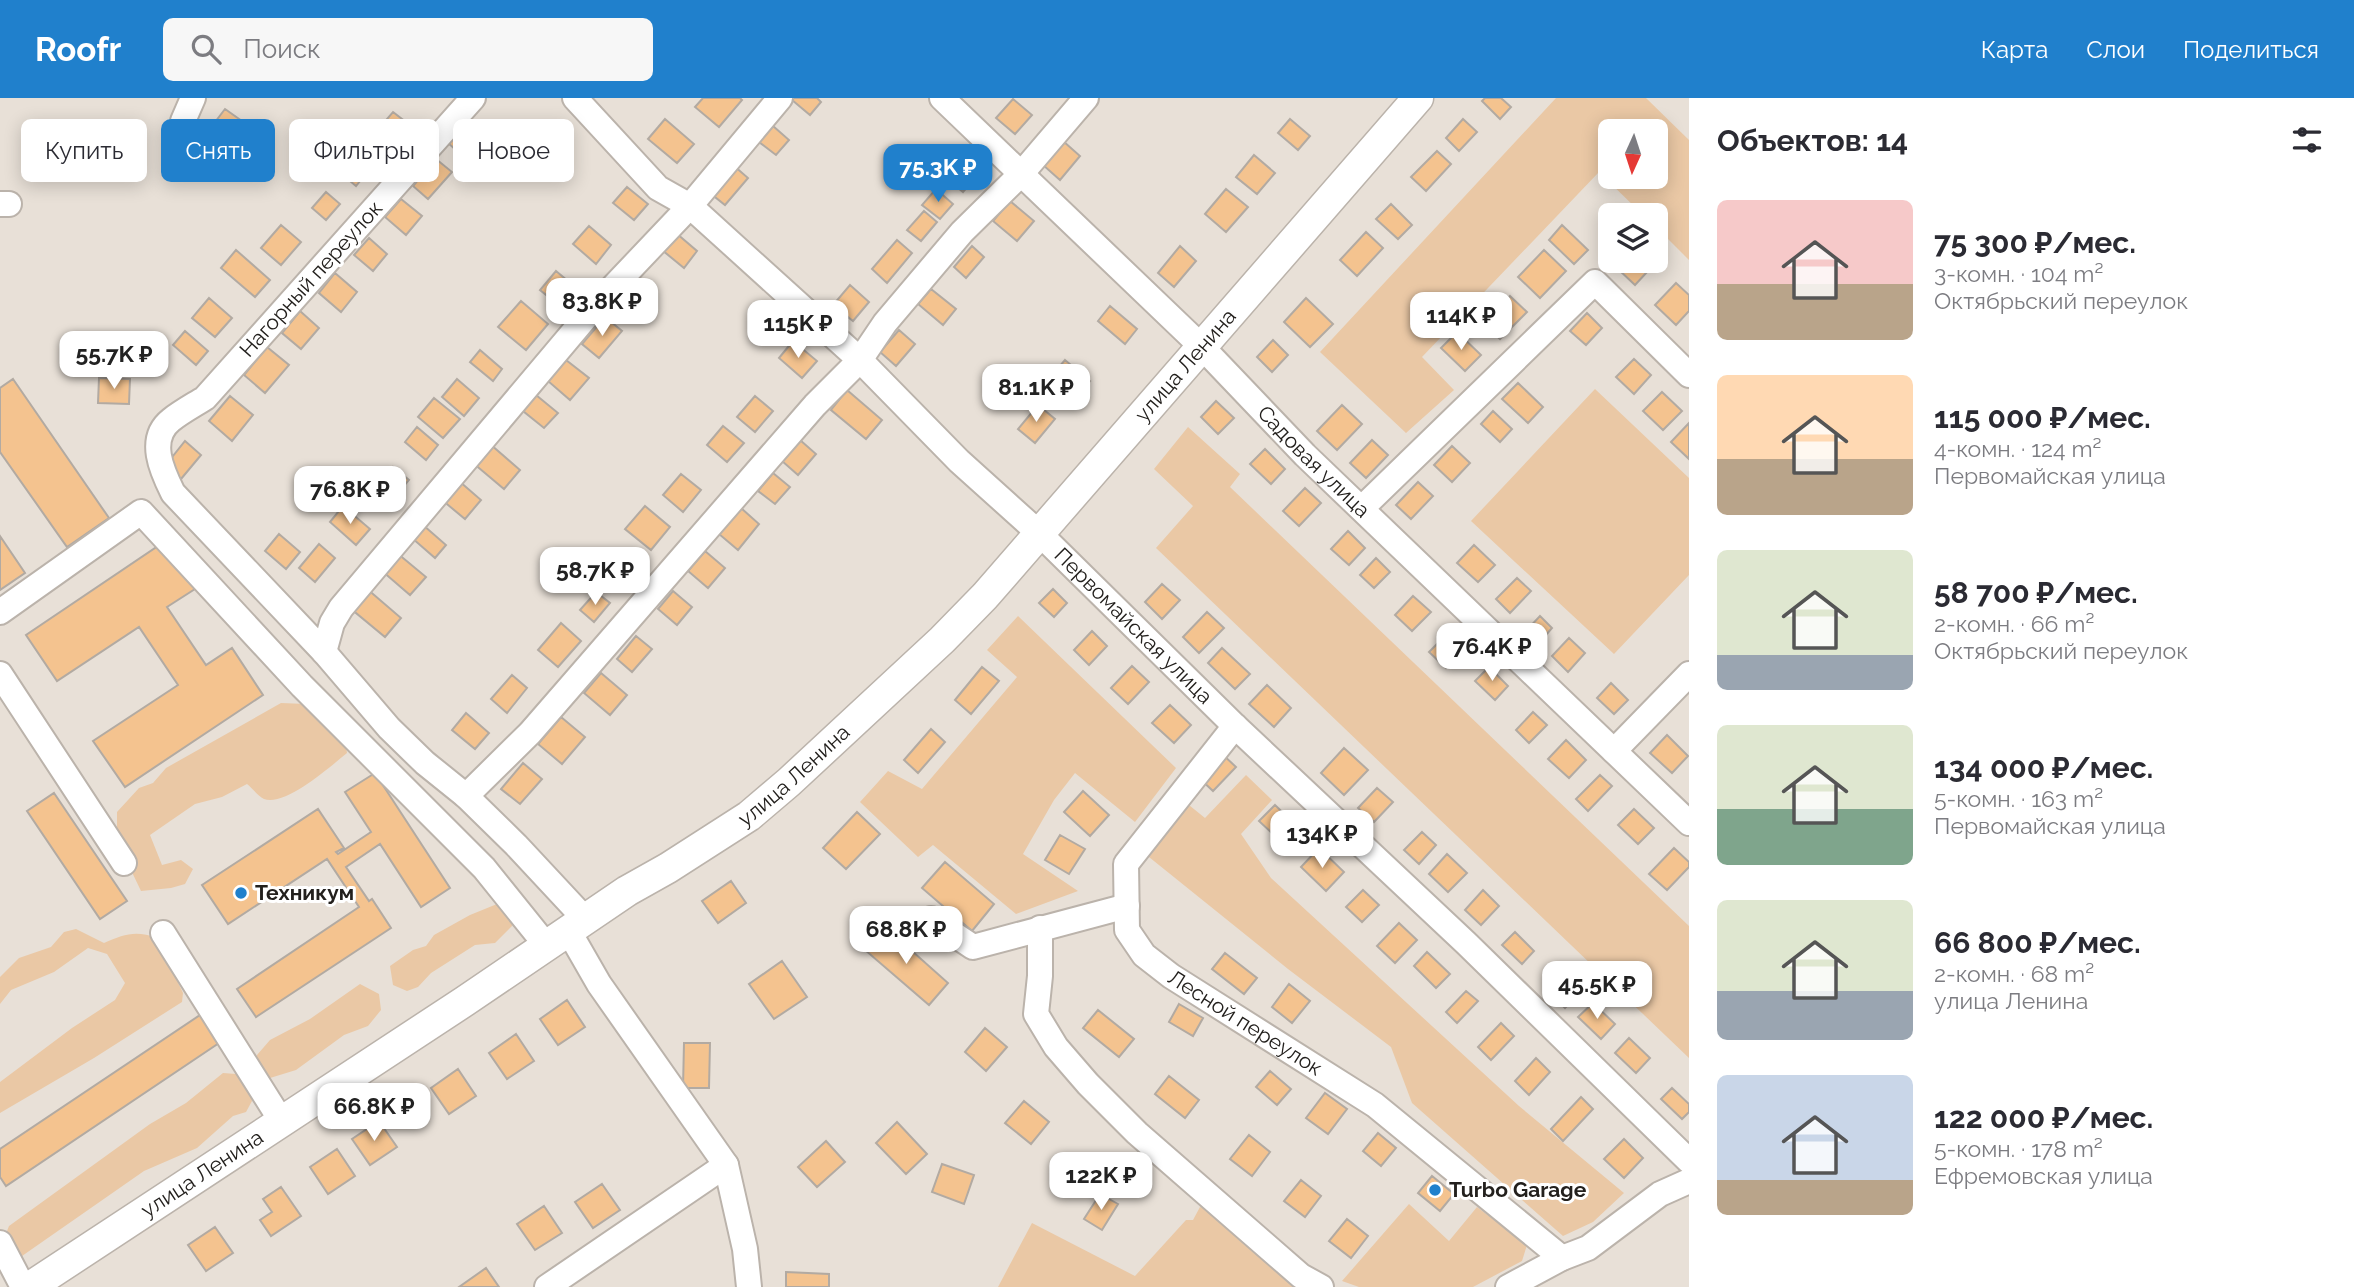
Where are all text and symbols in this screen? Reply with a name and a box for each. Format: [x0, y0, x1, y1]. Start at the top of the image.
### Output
search box [163, 18, 653, 81]
text: Roofr [35, 30, 121, 69]
icon: search [187, 30, 225, 68]
text: Поиск [243, 34, 320, 64]
text: Карта [1981, 35, 2048, 64]
text: Слои [2086, 35, 2145, 64]
text: Поделиться [2183, 35, 2319, 64]
chip: Купить [21, 119, 147, 182]
chip: Снять [161, 119, 275, 182]
chip: Фильтры [289, 119, 439, 182]
chip: Новое [453, 119, 574, 182]
north arrow [1598, 119, 1668, 189]
map controls [1598, 119, 1668, 273]
icon: filters [2288, 121, 2326, 159]
text: Объектов: 14 [1717, 123, 1908, 158]
pin: 75.3K ₽ [873, 144, 1003, 204]
text: 75.3K ₽ [899, 153, 977, 180]
street label: Нагорный переулок [234, 196, 387, 362]
button: layers [1598, 203, 1668, 273]
text: 75 300 ₽/мес. [1934, 225, 2136, 260]
icon: home [1773, 228, 1857, 312]
text: 3-комн. · 104 m² [1934, 260, 2103, 287]
pin: 83.8K ₽ [537, 278, 667, 338]
text: 83.8K ₽ [562, 287, 642, 314]
text: Октябрьский переулок [1934, 287, 2188, 314]
pin: 114K ₽ [1404, 292, 1518, 352]
pin: 115K ₽ [741, 300, 855, 360]
text: 114K ₽ [1426, 301, 1496, 328]
street label: улица Ленина [1129, 304, 1241, 426]
text: 115K ₽ [763, 309, 833, 336]
pin: 55.7K ₽ [49, 331, 179, 391]
text: 55.7K ₽ [75, 340, 153, 367]
pin: 81.1K ₽ [971, 364, 1101, 424]
text: 81.1K ₽ [998, 373, 1074, 400]
street label: Садовая улица [1253, 400, 1375, 522]
text: 115 000 ₽/мес. [1934, 400, 2151, 435]
icon: home [1773, 403, 1857, 487]
text: 4-комн. · 124 m² [1934, 435, 2102, 462]
text: Первомайская улица [1934, 462, 2166, 489]
pin: 76.8K ₽ [285, 466, 415, 526]
text: 76.8K ₽ [310, 475, 390, 502]
street label: Первомайская улица [1049, 542, 1218, 709]
pin: 58.7K ₽ [530, 547, 660, 607]
text: 58.7K ₽ [556, 556, 634, 583]
text: 58 700 ₽/мес. [1934, 575, 2138, 610]
icon: home [1773, 578, 1857, 662]
text: 2-комн. · 66 m² [1934, 610, 2094, 637]
pin: 76.4K ₽ [1427, 624, 1557, 683]
text: 76.4K ₽ [1452, 632, 1532, 659]
text: Октябрьский переулок [1934, 637, 2188, 664]
street label: улица Ленина [733, 719, 855, 832]
text: 134 000 ₽/мес. [1934, 750, 2153, 785]
icon: home [1773, 753, 1857, 837]
text: 5-комн. · 163 m² [1934, 785, 2103, 812]
pin: 134K ₽ [1265, 810, 1379, 870]
text: Первомайская улица [1934, 812, 2166, 839]
text: 134K ₽ [1286, 819, 1358, 846]
place label: Техникум [255, 880, 354, 905]
marker: Техникум [233, 885, 249, 901]
pin: 68.8K ₽ [841, 906, 971, 966]
text: 68.8K ₽ [866, 915, 946, 942]
text: 66 800 ₽/мес. [1934, 925, 2141, 960]
icon: home [1773, 928, 1857, 1012]
text: 2-комн. · 68 m² [1934, 960, 2094, 987]
pin: 45.5K ₽ [1532, 962, 1662, 1021]
street label: Лесной переулок [1164, 964, 1327, 1081]
text: 45.5K ₽ [1558, 970, 1636, 997]
text: улица Ленина [1934, 987, 2088, 1014]
pin: 66.8K ₽ [309, 1084, 439, 1143]
text: 66.8K ₽ [334, 1092, 414, 1119]
text: 122 000 ₽/мес. [1934, 1100, 2153, 1135]
icon: home [1773, 1103, 1857, 1187]
street label: улица Ленина [136, 1124, 268, 1223]
text: 5-комн. · 178 m² [1934, 1135, 2103, 1162]
pin: 122K ₽ [1044, 1152, 1158, 1212]
text: 122K ₽ [1065, 1161, 1137, 1188]
text: Ефремовская улица [1934, 1162, 2153, 1189]
place label: Turbo Garage [1449, 1177, 1587, 1202]
marker: Turbo Garage [1427, 1182, 1443, 1198]

